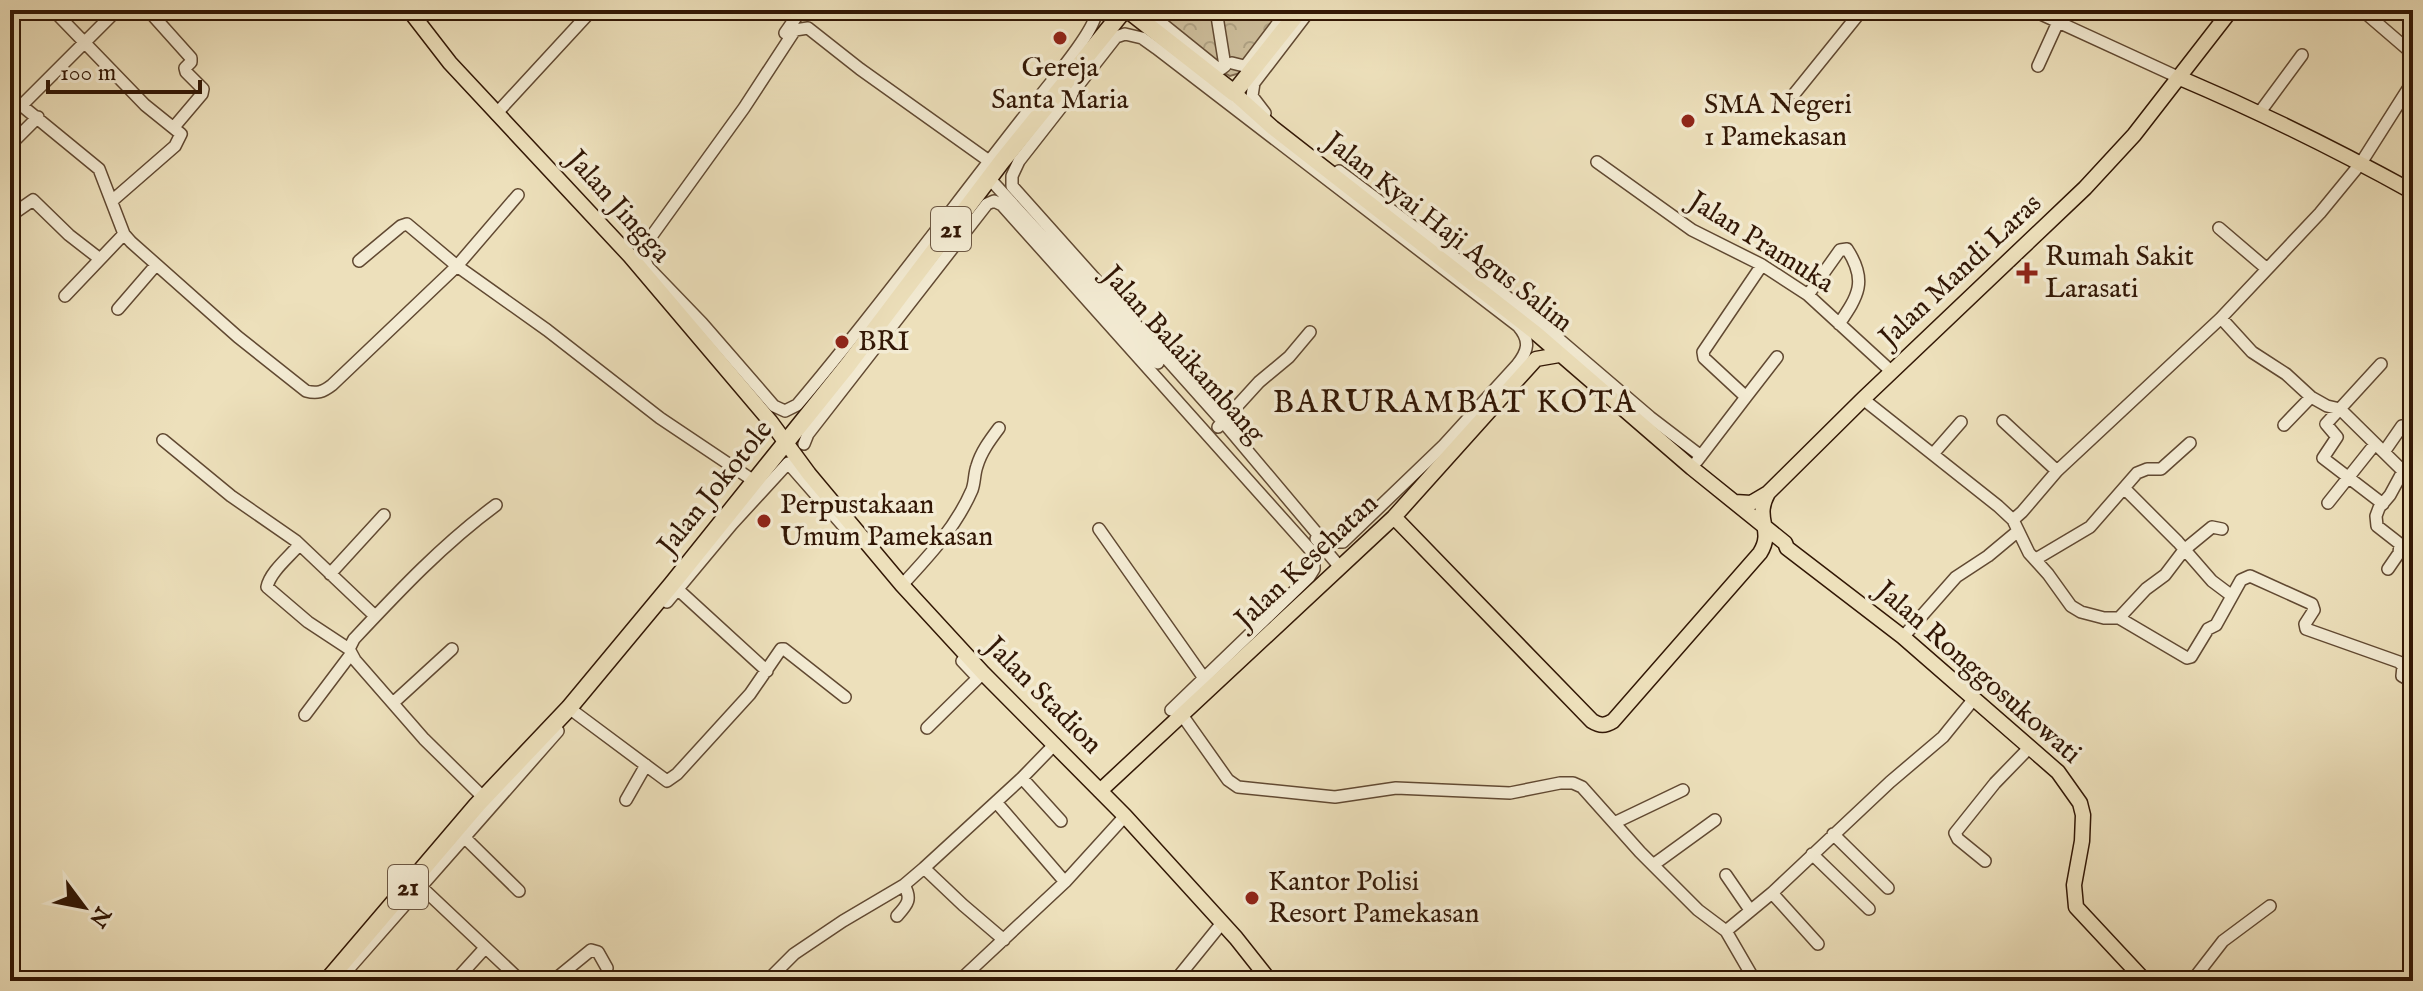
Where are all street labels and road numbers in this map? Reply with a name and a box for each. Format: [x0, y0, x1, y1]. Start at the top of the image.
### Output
street label: Jalan Kyai Haji Agus Salim [1314, 123, 1579, 341]
street label: Jalan Jingga [556, 141, 678, 271]
street label: Jalan Pramuka [1679, 183, 1841, 302]
street label: Jalan Mandi Laras [1870, 187, 2050, 357]
road number: 21 [931, 207, 971, 251]
street label: Jalan Balaikambang [1092, 257, 1273, 452]
street label: Jalan Jokotole [649, 413, 781, 565]
street label: Jalan Kesehatan [1226, 487, 1386, 639]
street label: Jalan Ronggosukowati [1866, 572, 2088, 772]
street label: Jalan Stadion [975, 628, 1109, 762]
road number: 21 [388, 865, 428, 909]

